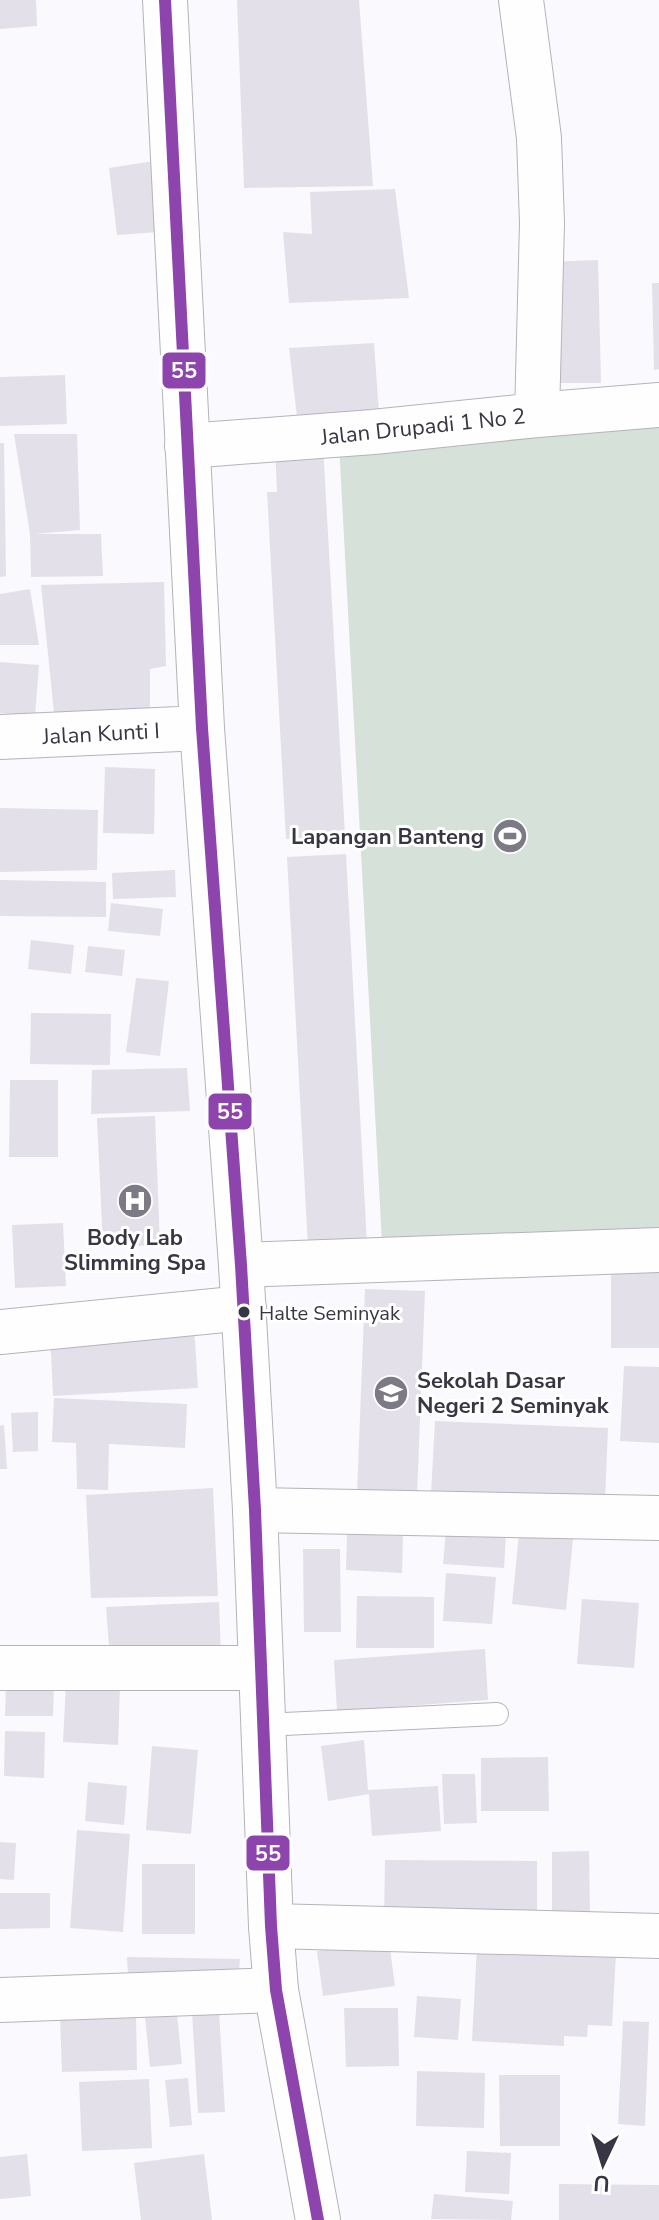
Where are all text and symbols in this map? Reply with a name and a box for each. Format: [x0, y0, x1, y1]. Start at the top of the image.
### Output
line badge: 55 [161, 351, 207, 390]
text: 55 [171, 356, 197, 386]
street label: Jalan Drupadi 1 No 2 [318, 401, 527, 453]
street label: Jalan Kunti I [41, 716, 161, 752]
sports icon: Lapangan Banteng [491, 817, 529, 855]
place label: Lapangan Banteng [291, 822, 484, 852]
line badge: 55 [207, 1092, 253, 1131]
text: 55 [217, 1097, 243, 1127]
hospital icon: Body Lab Slimming Spa [116, 1182, 154, 1220]
place label: Body Lab Slimming Spa [64, 1223, 206, 1278]
place label: Halte Seminyak [259, 1300, 401, 1327]
marker: Halte Seminyak [236, 1304, 252, 1320]
place label: Sekolah Dasar Negeri 2 Seminyak [417, 1366, 610, 1421]
school or university icon: Sekolah Dasar Negeri 2 Seminyak [372, 1374, 410, 1412]
line badge: 55 [245, 1834, 291, 1872]
text: 55 [255, 1839, 281, 1869]
north arrow [563, 2124, 643, 2204]
text: U [593, 2167, 611, 2198]

